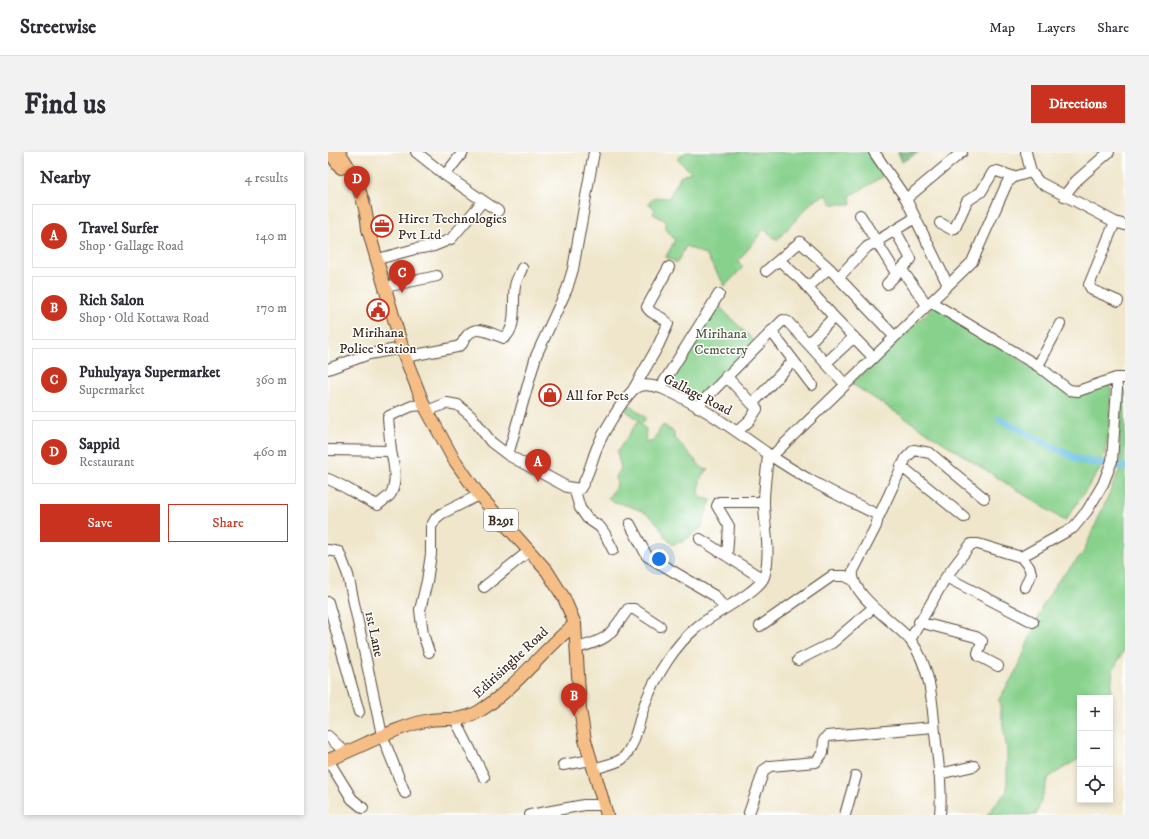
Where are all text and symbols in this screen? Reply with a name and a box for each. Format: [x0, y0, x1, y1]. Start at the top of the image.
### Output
text: Streetwise [20, 16, 96, 39]
text: Map [989, 19, 1015, 37]
text: Layers [1037, 19, 1075, 37]
text: Share [1097, 19, 1129, 37]
button: Directions [1031, 85, 1125, 123]
text: Find us [24, 87, 106, 122]
pin: D [344, 166, 370, 199]
text: Nearby [40, 167, 90, 189]
text: 4 results [245, 170, 288, 186]
place label: Hire1 Technologies Pvt Ltd [398, 210, 507, 244]
office icon: Hire1 Technologies Pvt Ltd [369, 213, 395, 239]
text: Travel Surfer [79, 219, 158, 238]
text: A [50, 228, 58, 244]
text: 140 m [255, 228, 287, 244]
text: Shop · Gallage Road [79, 238, 184, 254]
pin: C [389, 260, 415, 293]
text: Rich Salon [79, 291, 144, 310]
public building icon: Mirihana Police Station [365, 297, 391, 323]
text: B [50, 300, 58, 316]
text: 170 m [256, 300, 287, 316]
text: Shop · Old Kottawa Road [79, 310, 209, 326]
place label: Mirihana Police Station [339, 324, 417, 358]
park label: Mirihana Cemetery [694, 325, 748, 359]
text: Puhulyaya Supermarket [79, 363, 220, 382]
street label: Gallage Road [660, 370, 735, 420]
text: C [50, 372, 58, 388]
text: 360 m [256, 372, 287, 388]
text: Supermarket [79, 382, 145, 398]
shop icon: All for Pets [537, 382, 563, 408]
place label: All for Pets [566, 387, 629, 405]
text: Sappid [79, 435, 120, 454]
text: D [49, 444, 59, 460]
text: 460 m [253, 444, 287, 460]
pin: A [525, 449, 551, 482]
text: Restaurant [79, 454, 135, 470]
button: Save [40, 504, 160, 542]
button: Share [168, 504, 288, 542]
road number: B291 [484, 509, 518, 531]
your location [649, 549, 669, 569]
street label: 1st Lane [360, 610, 388, 659]
street label: Edirisinghe Road [469, 623, 552, 702]
pin: B [561, 683, 587, 716]
map controls [1077, 695, 1113, 803]
button: + [1077, 695, 1113, 731]
button: − [1077, 731, 1113, 767]
button: locate [1077, 767, 1113, 803]

